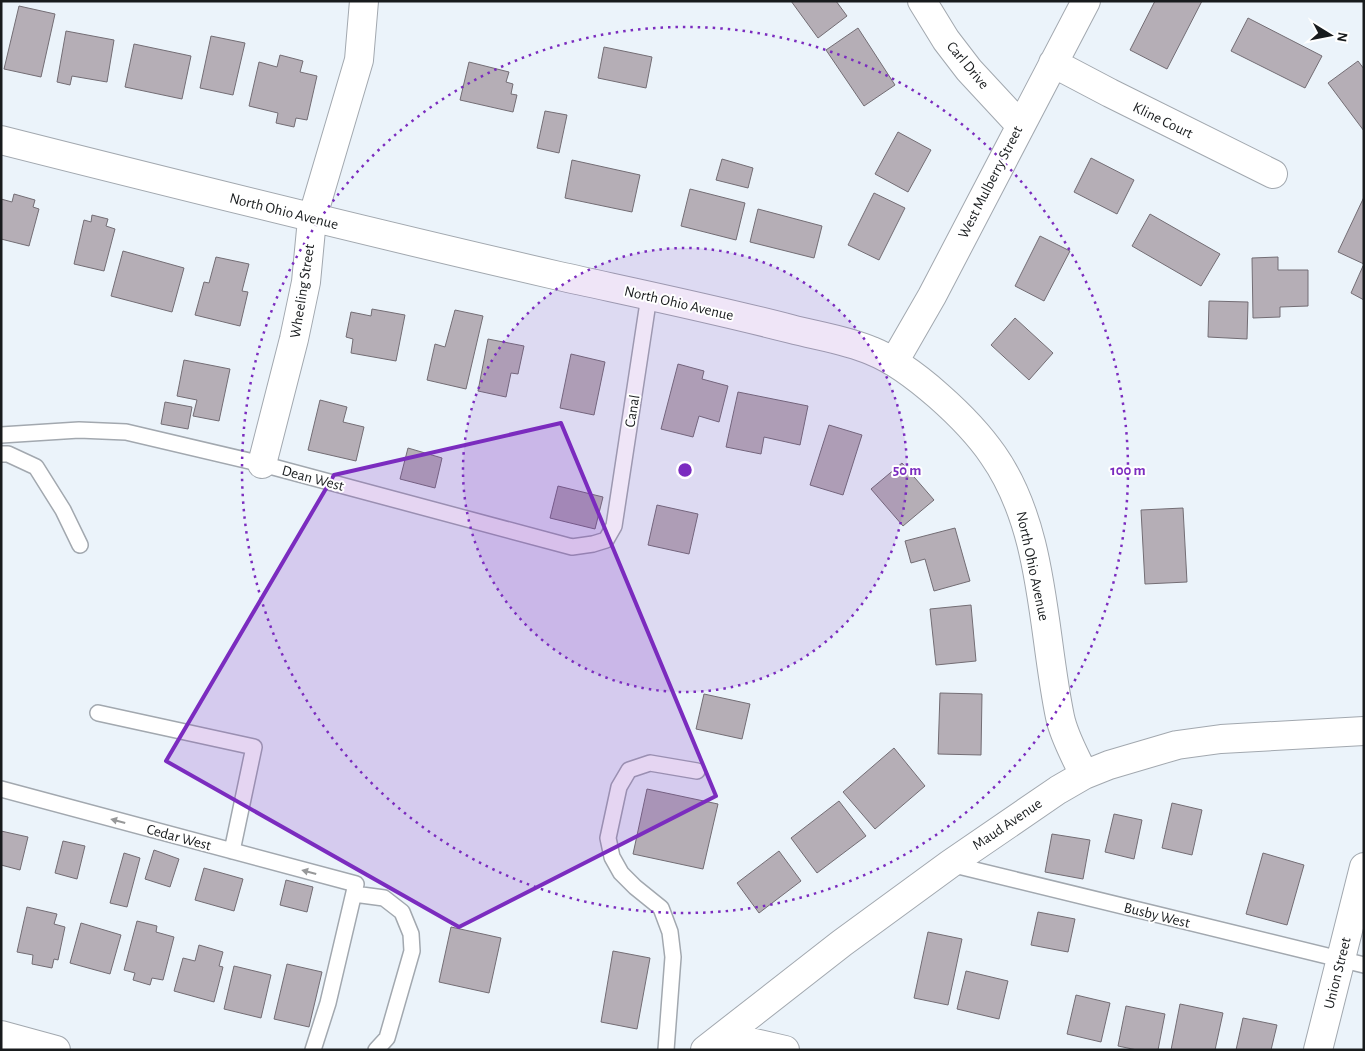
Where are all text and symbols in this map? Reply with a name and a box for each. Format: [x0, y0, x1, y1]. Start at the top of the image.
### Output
north arrow [1305, 10, 1355, 60]
text: N [1334, 31, 1350, 43]
street label: Carl Drive [944, 39, 992, 92]
street label: Kline Court [1130, 100, 1195, 141]
street label: West Mulberry Street [956, 123, 1025, 241]
street label: North Ohio Avenue [228, 191, 340, 232]
street label: Wheeling Street [288, 243, 317, 339]
street label: North Ohio Avenue [623, 284, 735, 323]
street label: Canal [623, 394, 642, 429]
centre of rings [676, 461, 694, 479]
street label: Dean West [280, 463, 346, 494]
text: 50 m [893, 463, 921, 478]
text: 100 m [1110, 463, 1146, 478]
street label: North Ohio Avenue [1014, 510, 1051, 622]
street label: Maud Avenue [970, 796, 1045, 853]
one-way arrow [111, 816, 126, 824]
street label: Cedar West [145, 822, 213, 853]
one-way arrow [302, 868, 317, 876]
street label: Busby West [1122, 900, 1192, 931]
street label: Union Street [1321, 936, 1354, 1010]

